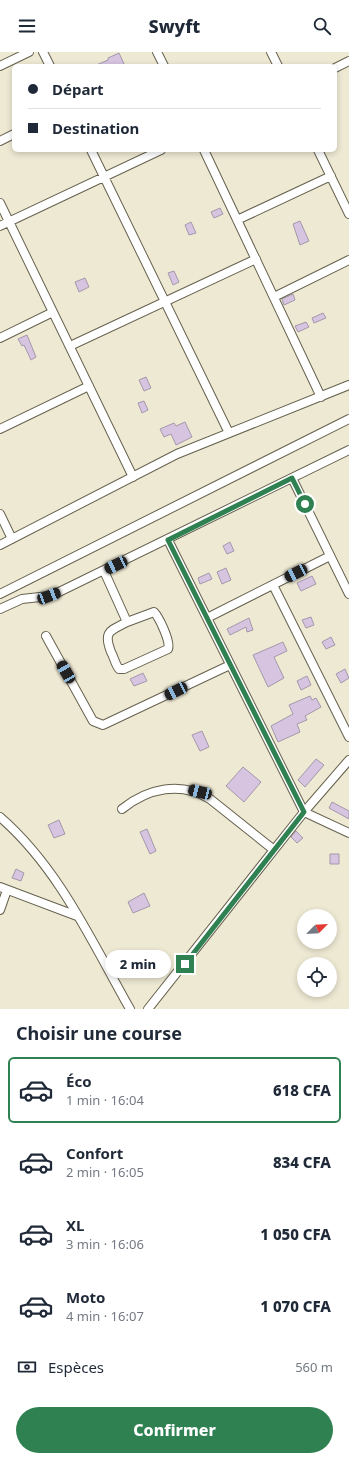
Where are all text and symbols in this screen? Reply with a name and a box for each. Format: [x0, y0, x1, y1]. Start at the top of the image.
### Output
text: Swyft [149, 14, 200, 38]
icon: menu [16, 15, 38, 37]
icon: search [311, 15, 333, 37]
text: Départ [52, 79, 104, 99]
text: Destination [52, 118, 139, 138]
route start [296, 495, 314, 513]
car [103, 554, 129, 576]
car [283, 562, 309, 584]
car [36, 586, 62, 606]
car [55, 659, 77, 685]
car [163, 680, 189, 702]
car [187, 783, 213, 801]
north arrow [297, 909, 337, 949]
map controls [297, 909, 337, 997]
callout: 2 min [105, 950, 171, 978]
text: 2 min [120, 955, 156, 973]
route end [176, 955, 194, 973]
button: locate [297, 957, 337, 997]
text: Choisir une course [16, 1021, 182, 1045]
text: Éco [66, 1071, 92, 1091]
icon: car [18, 1072, 54, 1108]
text: 618 CFA [273, 1080, 331, 1100]
text: 1 min · 16:04 [66, 1091, 144, 1109]
text: Confort [66, 1143, 123, 1163]
icon: car [18, 1144, 54, 1180]
text: 834 CFA [273, 1152, 331, 1172]
text: 2 min · 16:05 [66, 1163, 144, 1181]
text: XL [66, 1215, 84, 1235]
icon: car [18, 1216, 54, 1252]
text: 1 050 CFA [260, 1224, 331, 1244]
text: 3 min · 16:06 [66, 1235, 144, 1253]
text: Moto [66, 1287, 105, 1307]
icon: car [18, 1288, 54, 1324]
text: 1 070 CFA [260, 1296, 331, 1316]
text: 4 min · 16:07 [66, 1307, 144, 1325]
icon: cash [16, 1356, 38, 1378]
text: Espèces [48, 1357, 104, 1377]
text: 560 m [295, 1358, 333, 1376]
button: Confirmer [16, 1407, 333, 1453]

